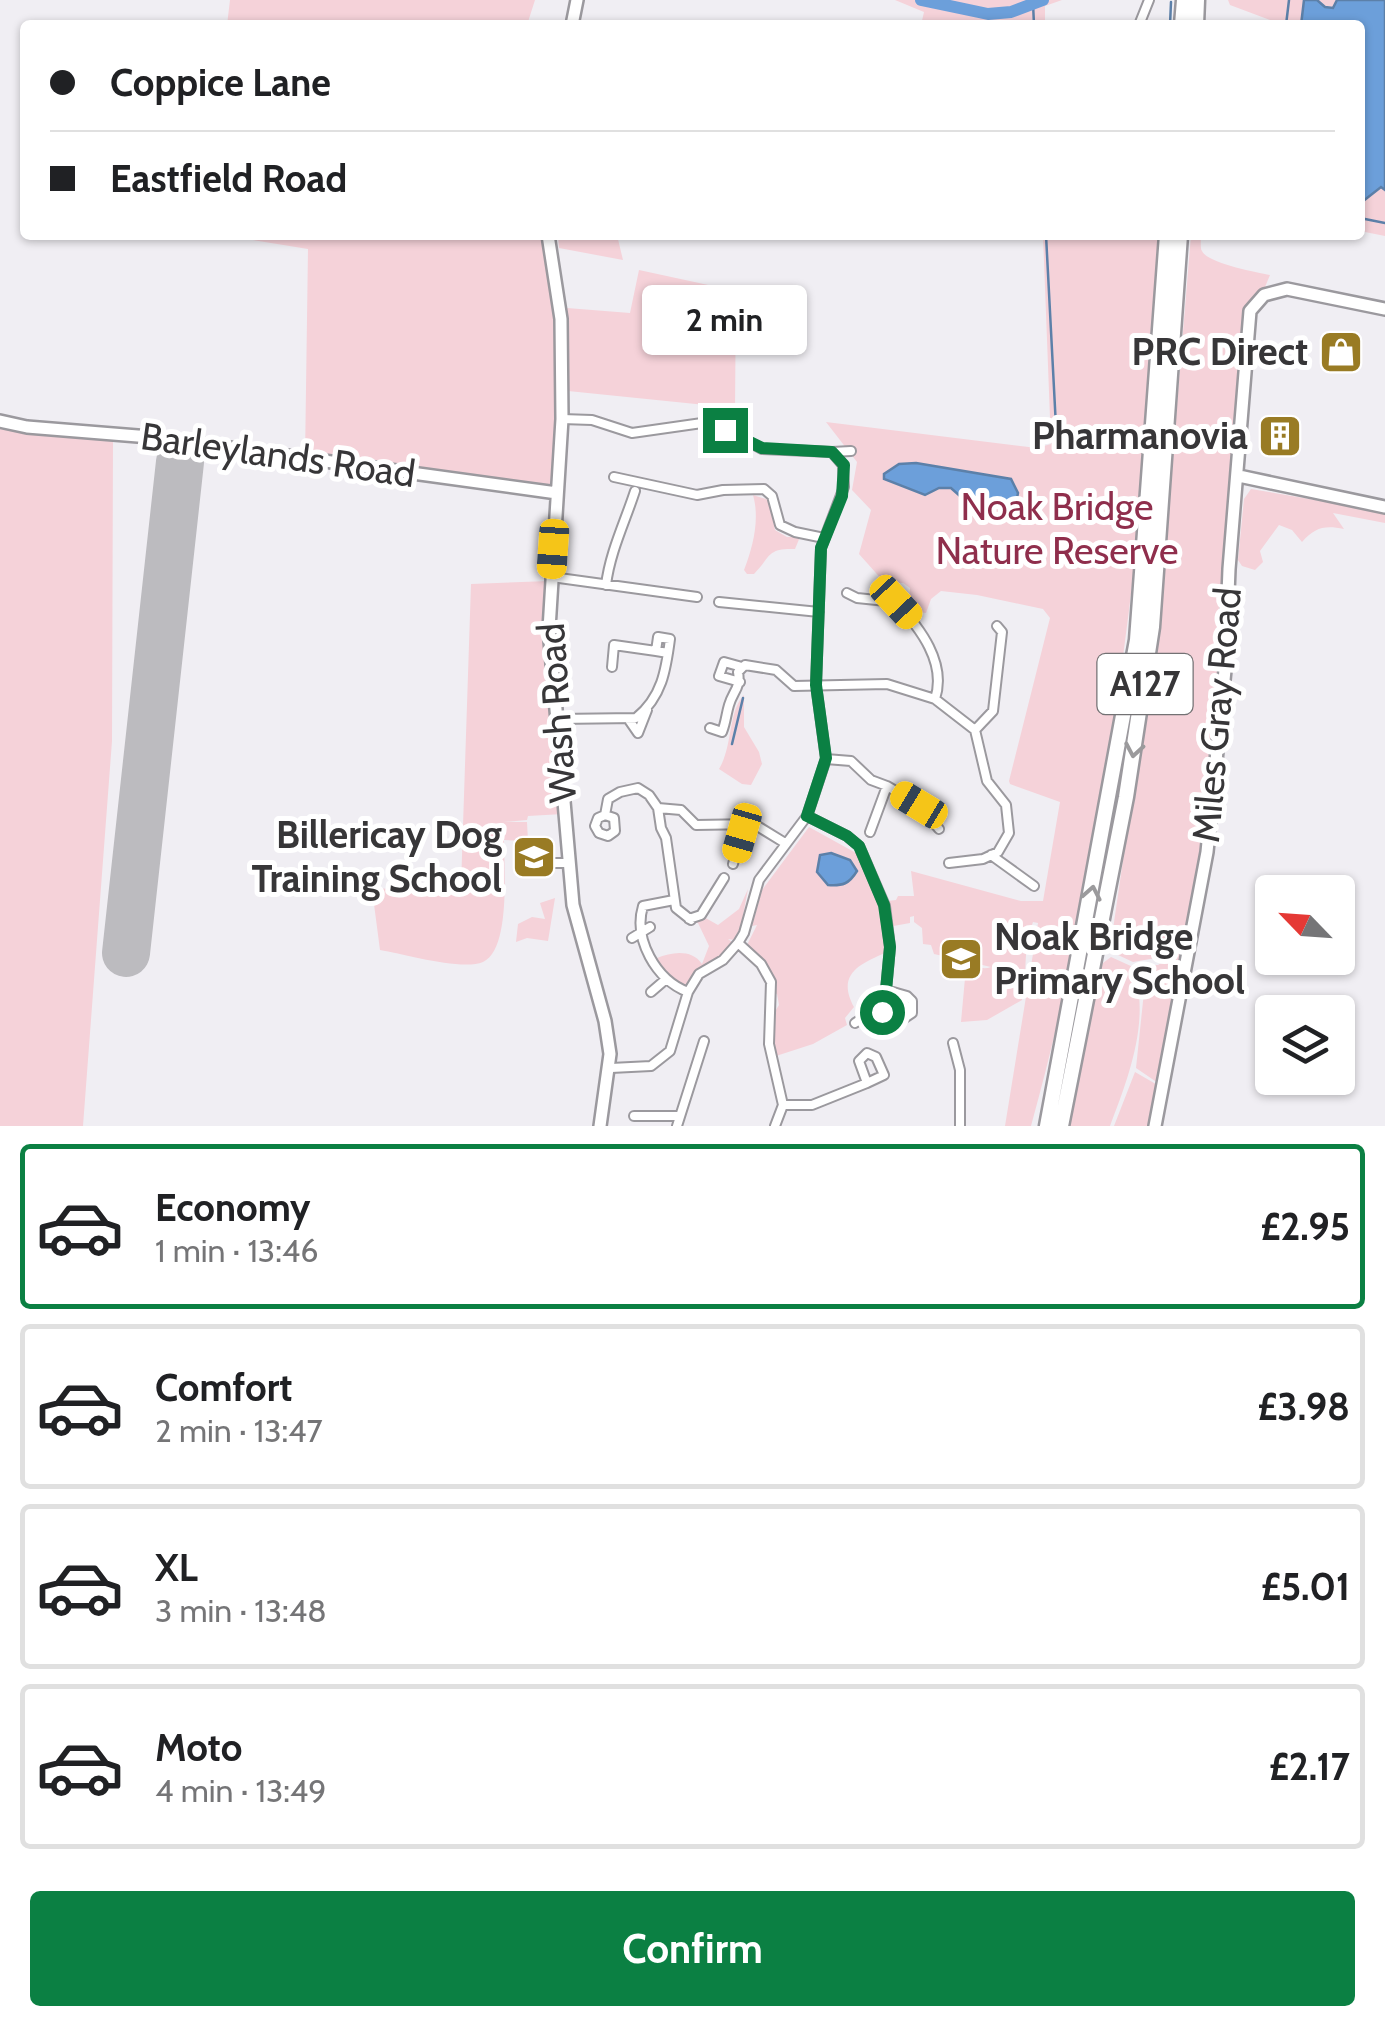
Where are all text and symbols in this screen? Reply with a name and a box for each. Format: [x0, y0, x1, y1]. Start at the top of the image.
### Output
text: Coppice Lane [110, 59, 331, 106]
text: Eastfield Road [110, 155, 347, 202]
callout: 2 min [642, 285, 808, 355]
text: 2 min [686, 300, 763, 339]
place label: PRC Direct [1132, 328, 1308, 375]
shop icon: PRC Direct [1318, 329, 1364, 375]
route end [703, 408, 748, 453]
street label: Barleylands Road [138, 412, 418, 497]
place label: Pharmanovia [1032, 412, 1248, 459]
building icon: Pharmanovia [1257, 413, 1303, 459]
park label: Noak Bridge Nature Reserve [935, 483, 1179, 574]
car [536, 518, 570, 580]
car [865, 570, 927, 634]
street label: Miles Gray Road [1182, 586, 1251, 844]
street label: Wash Road [527, 622, 586, 804]
road number: A127 [1098, 654, 1192, 714]
one-way arrow [1124, 742, 1145, 758]
car [886, 777, 952, 833]
car [719, 800, 765, 866]
place label: Billericay Dog Training School [252, 811, 502, 902]
school or university icon: Billericay Dog Training School [511, 834, 557, 880]
north arrow [1255, 875, 1355, 975]
map controls [1255, 875, 1355, 1095]
one-way arrow [1080, 885, 1101, 902]
place label: Noak Bridge Primary School [994, 913, 1245, 1004]
school or university icon: Noak Bridge Primary School [938, 936, 984, 982]
route start [860, 990, 905, 1035]
button: layers [1255, 995, 1355, 1095]
icon: car [35, 1182, 125, 1272]
text: Economy [155, 1184, 310, 1231]
text: £2.95 [1261, 1203, 1350, 1250]
text: 1 min · 13:46 [155, 1231, 318, 1270]
icon: car [35, 1362, 125, 1452]
text: Comfort [155, 1364, 292, 1411]
text: £3.98 [1258, 1383, 1350, 1430]
text: 2 min · 13:47 [155, 1411, 323, 1450]
icon: car [35, 1542, 125, 1632]
text: XL [155, 1544, 198, 1591]
text: £5.01 [1261, 1563, 1350, 1610]
text: 3 min · 13:48 [155, 1591, 327, 1630]
icon: car [35, 1722, 125, 1812]
text: Moto [155, 1724, 242, 1771]
text: £2.17 [1269, 1743, 1350, 1790]
text: 4 min · 13:49 [155, 1771, 327, 1810]
button: Confirm [30, 1891, 1355, 2006]

